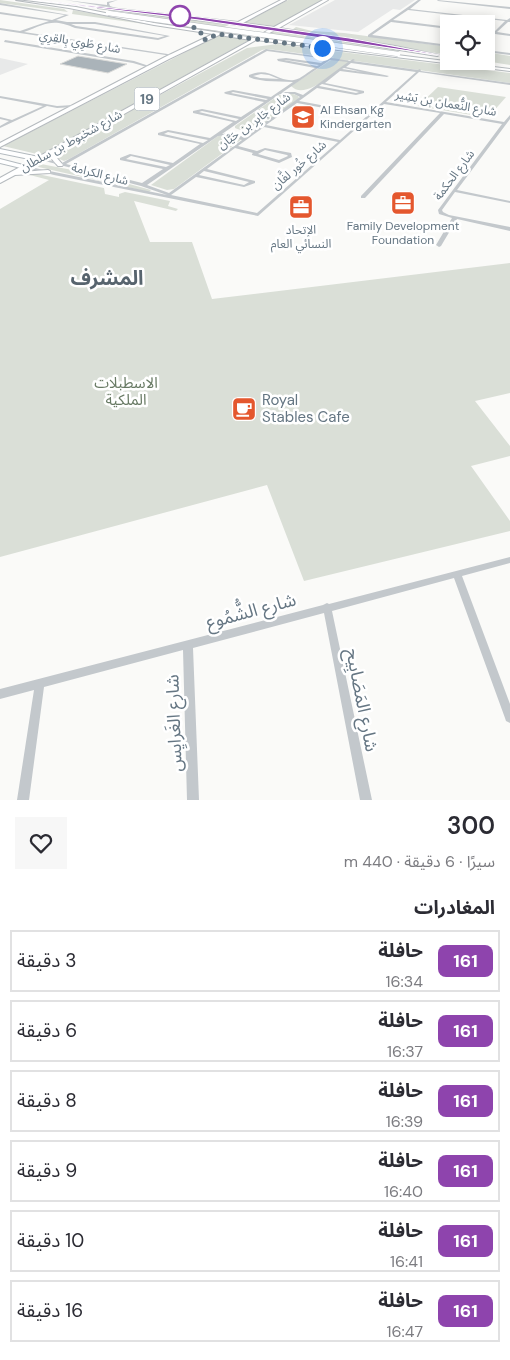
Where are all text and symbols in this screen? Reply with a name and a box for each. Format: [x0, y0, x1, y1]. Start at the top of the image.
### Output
unlabelled marker [169, 5, 191, 27]
map controls [440, 15, 495, 70]
button: locate [440, 15, 495, 70]
street label: شارع طَوِي بِالقِرِي [38, 27, 122, 59]
your location [310, 36, 335, 61]
street label: شارع النُّعمان بن بَشِير [393, 85, 498, 121]
road number: 19 [134, 88, 160, 110]
street label: شارع جَابِر بن حَيَّان [214, 89, 295, 154]
place label: Al Ehsan Kg Kindergarten [320, 102, 391, 132]
school or university icon: Al Ehsan Kg Kindergarten [290, 104, 316, 130]
street label: شارع شخبوط بن سلطان [17, 106, 125, 177]
street label: شارع خُور لفَّان [267, 136, 330, 194]
street label: شارع الحكمة [430, 147, 479, 204]
street label: شارع الكرامة [70, 159, 130, 190]
office icon: Family Development Foundation [390, 190, 416, 216]
office icon: الإتحاد النسائي العام [288, 194, 314, 220]
place label: Family Development Foundation [347, 218, 460, 248]
place label: الإتحاد النسائي العام [271, 222, 331, 254]
district label: المشرف [70, 265, 144, 291]
park label: الاسطبلات الملكية [94, 373, 158, 410]
place label: Royal Stables Cafe [262, 390, 350, 427]
cafe icon: Royal Stables Cafe [231, 396, 257, 422]
street label: شارع الشُّمُوع [202, 584, 299, 636]
street label: شارع المَصَابِيح [338, 646, 384, 754]
street label: شارع الغَرايِس [160, 674, 190, 772]
text: 300 [447, 810, 495, 841]
button: heart [15, 817, 67, 869]
text: سيرًا · 6 دقيقة · 440 m [344, 851, 495, 872]
text: المغادرات [414, 895, 495, 920]
text: حافلة [378, 938, 423, 963]
text: 3 دقيقة [17, 948, 77, 973]
text: 161 [453, 949, 478, 973]
text: 16:34 [386, 971, 423, 992]
text: حافلة [378, 1008, 423, 1033]
text: 6 دقيقة [17, 1018, 77, 1043]
text: 161 [453, 1019, 478, 1043]
text: 16:37 [387, 1041, 423, 1062]
text: حافلة [378, 1078, 423, 1103]
text: 8 دقيقة [17, 1088, 77, 1113]
text: 161 [453, 1089, 478, 1113]
text: 16:39 [386, 1111, 423, 1132]
text: حافلة [378, 1148, 423, 1173]
text: 9 دقيقة [17, 1158, 77, 1183]
text: 161 [453, 1159, 478, 1183]
text: 16:40 [384, 1181, 423, 1202]
text: حافلة [378, 1218, 423, 1243]
text: 10 دقيقة [17, 1228, 84, 1253]
text: 161 [453, 1229, 478, 1253]
text: 16:41 [390, 1251, 423, 1272]
text: حافلة [378, 1288, 423, 1313]
text: 16 دقيقة [17, 1298, 83, 1323]
text: 161 [453, 1299, 478, 1323]
text: 16:47 [386, 1321, 423, 1342]

